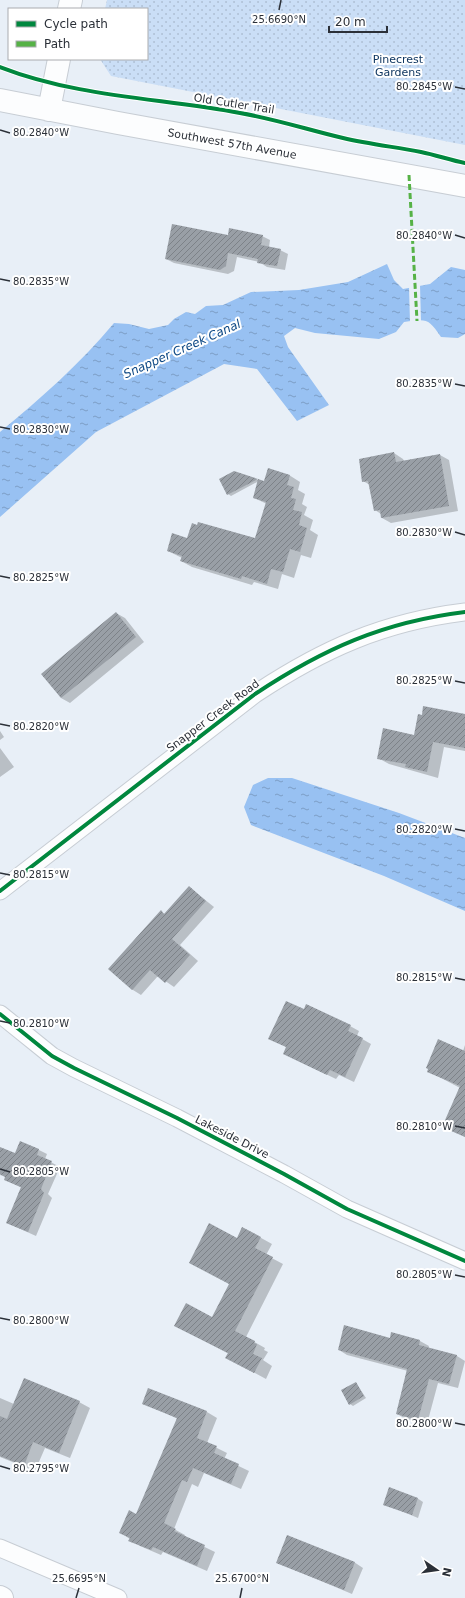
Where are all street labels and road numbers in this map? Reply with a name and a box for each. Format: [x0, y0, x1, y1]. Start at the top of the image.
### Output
street label: Old Cutler Trail [193, 91, 275, 117]
street label: Southwest 57th Avenue [166, 126, 298, 162]
street label: Snapper Creek Road [164, 677, 262, 755]
street label: Lakeside Drive [193, 1113, 271, 1161]

